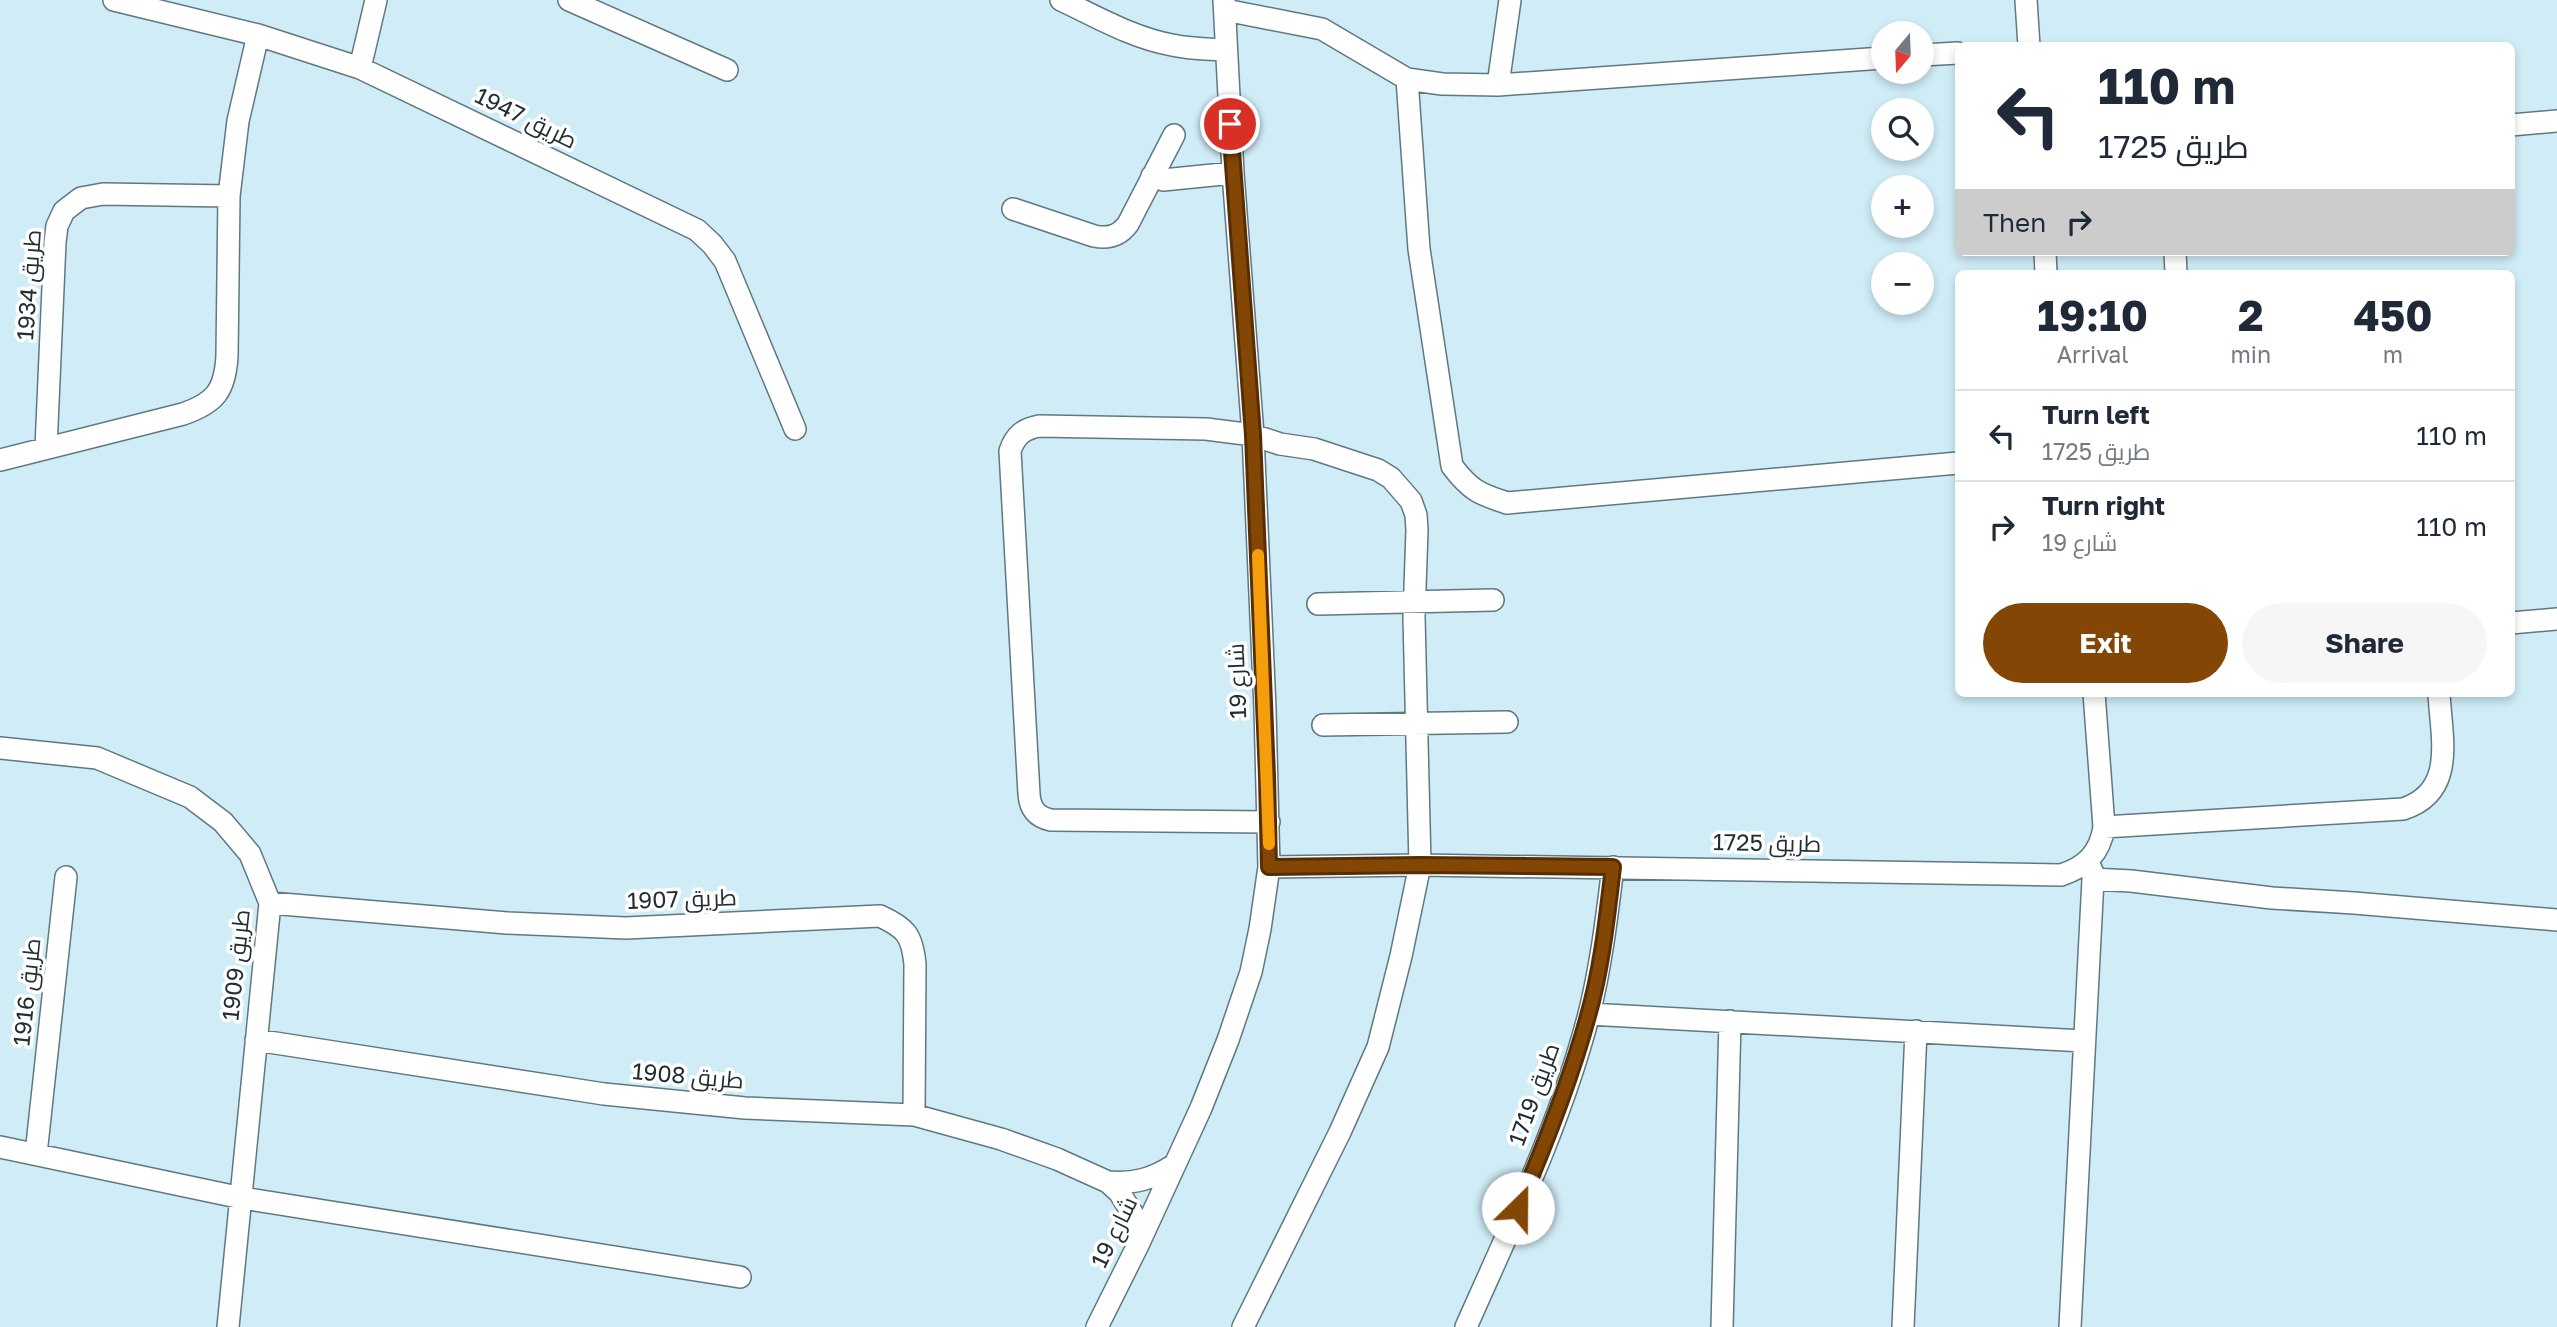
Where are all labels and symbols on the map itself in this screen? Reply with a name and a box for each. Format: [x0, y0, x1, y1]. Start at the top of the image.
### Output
north arrow [1871, 21, 1934, 84]
street label: طريق 1947 [471, 80, 582, 155]
pin [1200, 94, 1260, 154]
street label: طريق 1934 [10, 229, 47, 341]
street label: شارع 19 [1221, 643, 1254, 719]
street label: طريق 1725 [1713, 827, 1821, 858]
street label: طريق 1907 [627, 882, 737, 915]
street label: طريق 1909 [215, 908, 256, 1022]
street label: طريق 1916 [6, 937, 47, 1047]
street label: طريق 1719 [1502, 1039, 1565, 1149]
street label: طريق 1908 [631, 1056, 745, 1095]
position arrow [1481, 1171, 1555, 1245]
street label: شارع 19 [1084, 1192, 1145, 1273]

